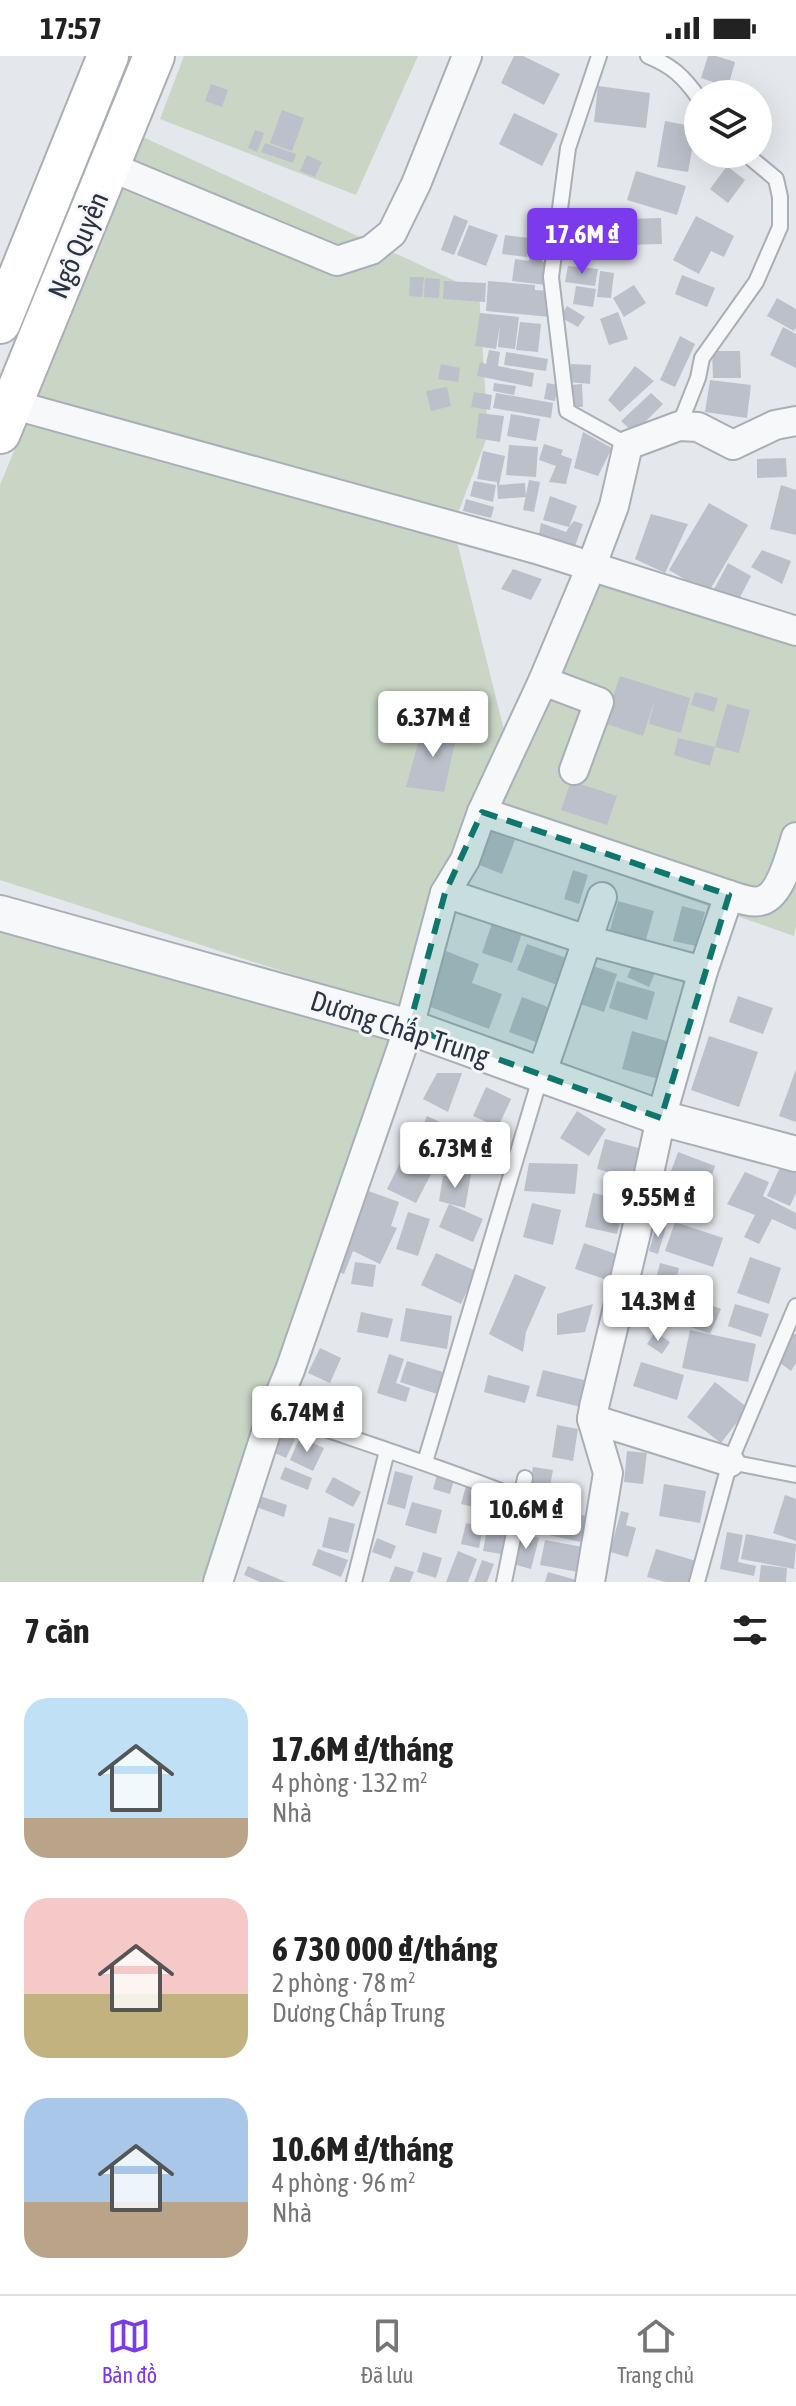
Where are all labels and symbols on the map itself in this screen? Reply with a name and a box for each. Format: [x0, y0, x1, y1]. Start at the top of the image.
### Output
street label: Ngô Quyền [41, 187, 115, 303]
pin: 17.6M ₫ [508, 208, 656, 276]
pin: 6.37M ₫ [359, 691, 507, 759]
street label: Dương Chấp Trung [307, 984, 493, 1072]
pin: 6.73M ₫ [381, 1122, 529, 1190]
pin: 9.55M ₫ [584, 1171, 732, 1239]
pin: 14.3M ₫ [584, 1275, 732, 1343]
pin: 6.74M ₫ [233, 1386, 381, 1454]
pin: 10.6M ₫ [452, 1483, 600, 1551]

